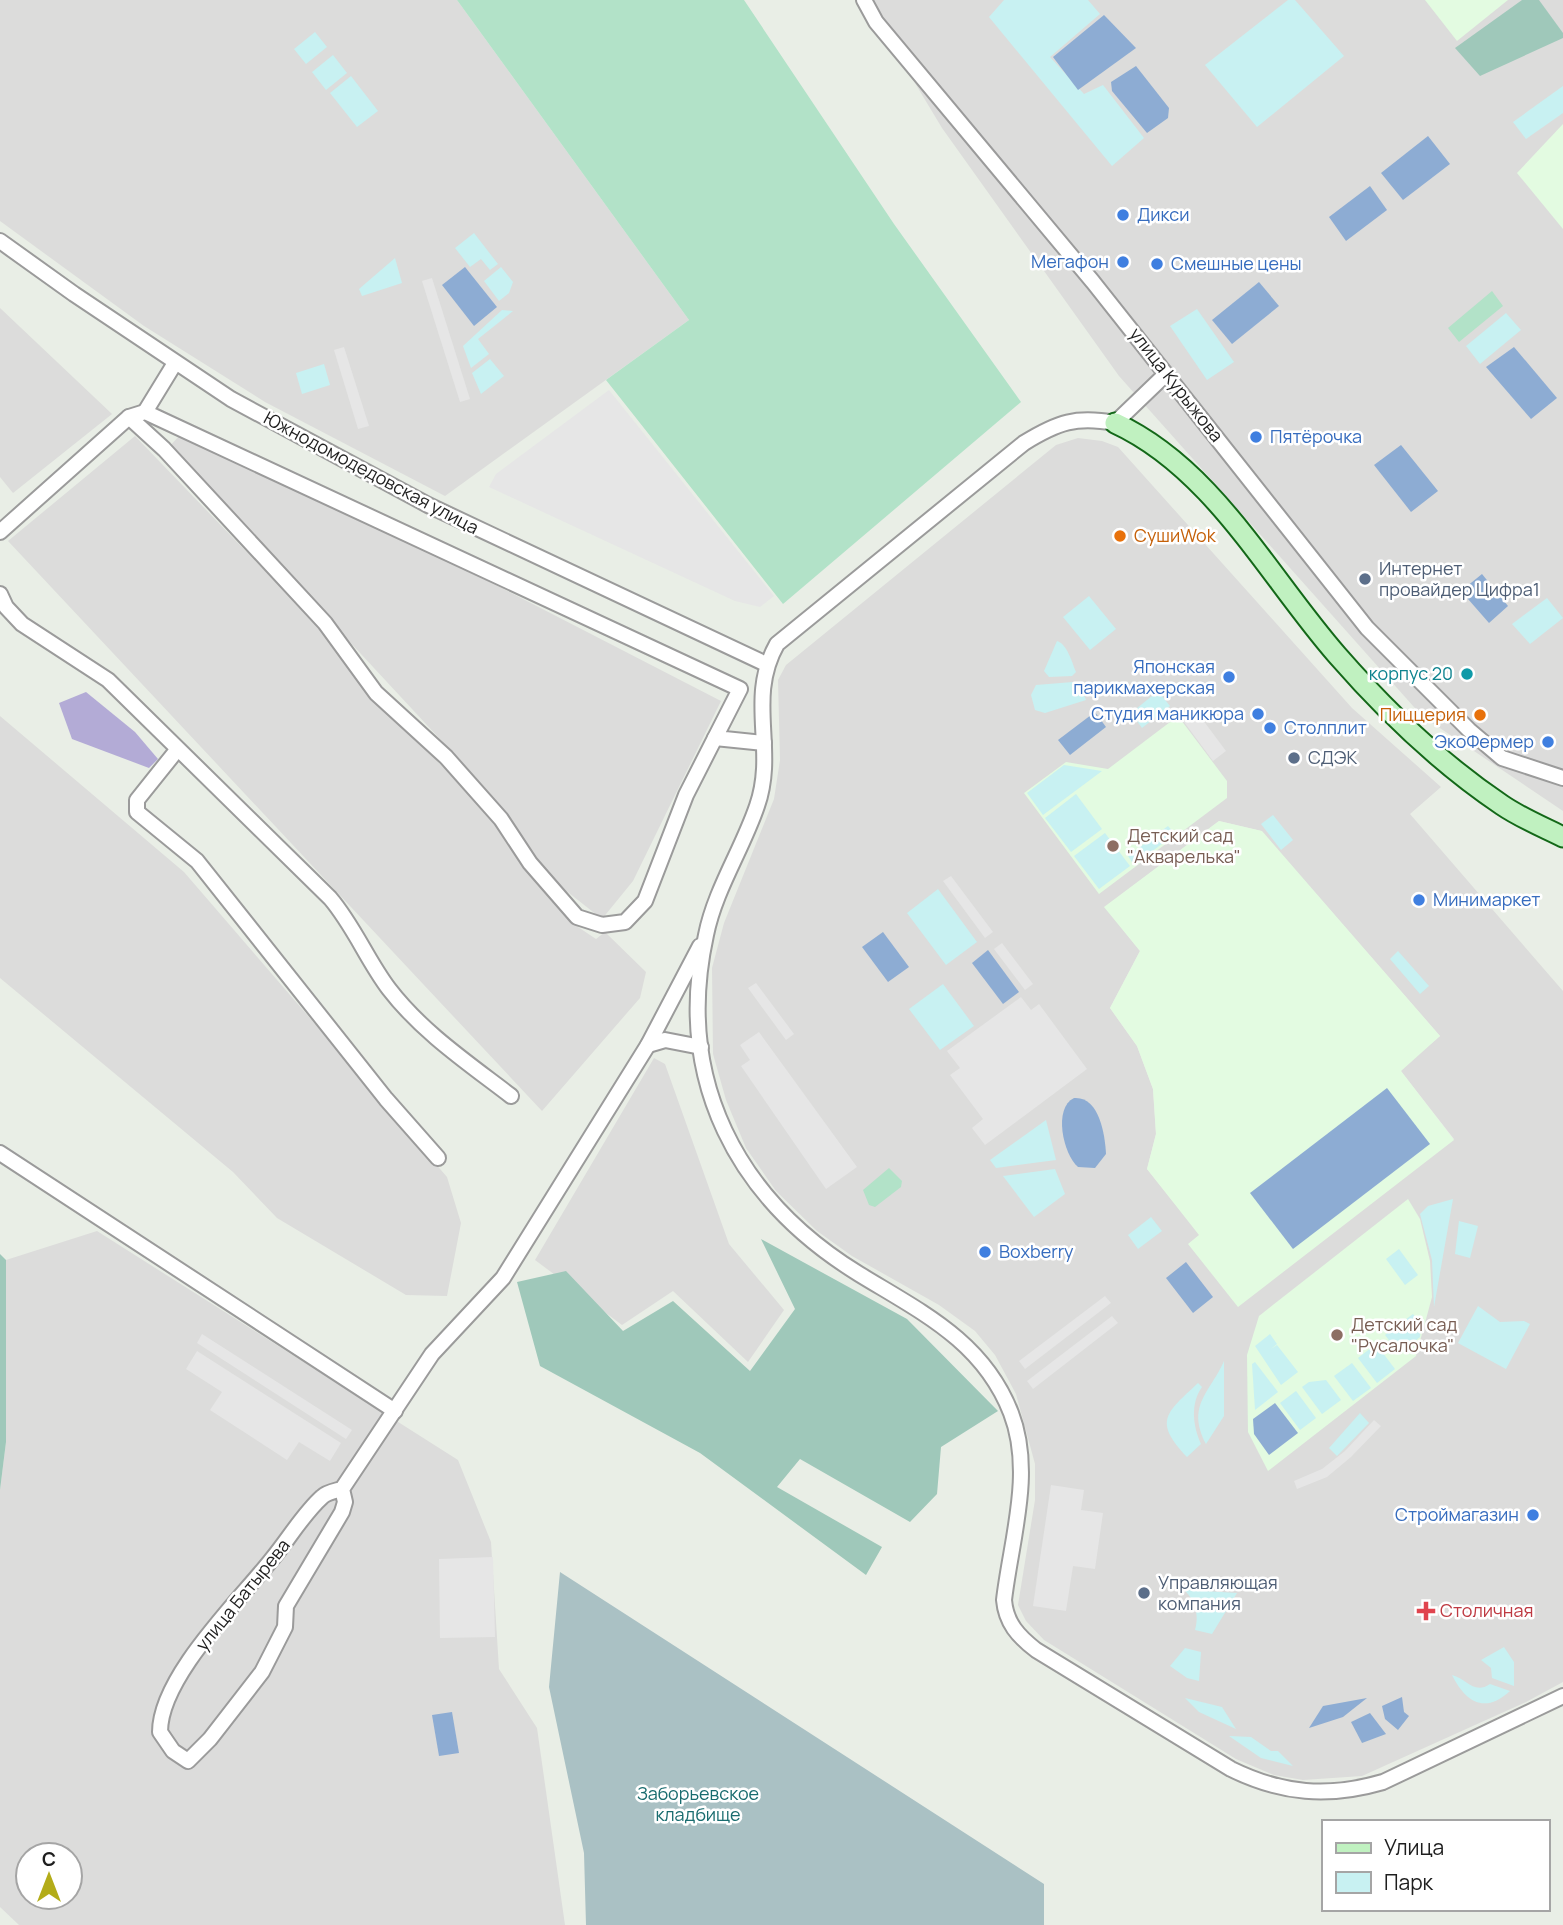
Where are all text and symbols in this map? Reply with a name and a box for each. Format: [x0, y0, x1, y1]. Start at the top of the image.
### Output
place label: Дикси [1137, 202, 1189, 226]
marker: Дикси [1115, 207, 1131, 223]
place label: Мегафон [1031, 249, 1109, 273]
place label: Смешные цены [1171, 251, 1302, 275]
marker: Мегафон [1115, 254, 1131, 270]
marker: Смешные цены [1149, 256, 1165, 272]
street label: улица Курыжова [1125, 322, 1229, 447]
street label: Южнодомодедовская улица [260, 405, 483, 539]
place label: Пятёрочка [1270, 424, 1362, 448]
marker: Пятёрочка [1248, 429, 1264, 445]
place label: СушиWok [1134, 523, 1217, 547]
marker: СушиWok [1112, 528, 1128, 544]
place label: Интернет провайдер Цифра1 [1379, 556, 1540, 601]
marker: Интернет провайдер Цифра1 [1357, 571, 1373, 587]
place label: Японская парикмахерская [1073, 654, 1215, 699]
place label: корпус 20 [1369, 661, 1453, 685]
marker: корпус 20 [1459, 666, 1475, 682]
marker: Японская парикмахерская [1221, 669, 1237, 685]
place label: Студия маникюра [1091, 701, 1244, 725]
place label: Пиццерия [1380, 702, 1466, 726]
marker: Студия маникюра [1250, 706, 1266, 722]
marker: Пиццерия [1472, 707, 1488, 723]
place label: Столплит [1284, 715, 1367, 739]
marker: Столплит [1262, 720, 1278, 736]
place label: ЭкоФермер [1434, 729, 1534, 753]
marker: ЭкоФермер [1540, 734, 1556, 750]
place label: СДЭК [1308, 745, 1357, 769]
marker: СДЭК [1286, 750, 1302, 766]
place label: Детский сад "Акварелька" [1127, 823, 1241, 868]
marker: Детский сад "Акварелька" [1105, 838, 1121, 854]
place label: Минимаркет [1433, 887, 1540, 911]
marker: Минимаркет [1411, 892, 1427, 908]
place label: Boxberry [999, 1239, 1074, 1263]
marker: Boxberry [977, 1244, 993, 1260]
place label: Детский сад "Русалочка" [1351, 1312, 1457, 1357]
marker: Детский сад "Русалочка" [1329, 1327, 1345, 1343]
place label: Строймагазин [1395, 1502, 1519, 1526]
marker: Строймагазин [1525, 1507, 1541, 1523]
street label: улица Батырева [190, 1533, 295, 1655]
place label: Управляющая компания [1158, 1570, 1278, 1615]
marker: Управляющая компания [1136, 1585, 1152, 1601]
place label: Столичная [1440, 1598, 1533, 1622]
marker: Столичная [1418, 1603, 1434, 1619]
park label: Заборьевское кладбище [637, 1781, 759, 1826]
legend [1322, 1820, 1549, 1911]
text: Улица [1384, 1833, 1444, 1861]
north arrow [14, 1841, 84, 1911]
text: С [42, 1846, 56, 1872]
text: Парк [1384, 1868, 1434, 1896]

